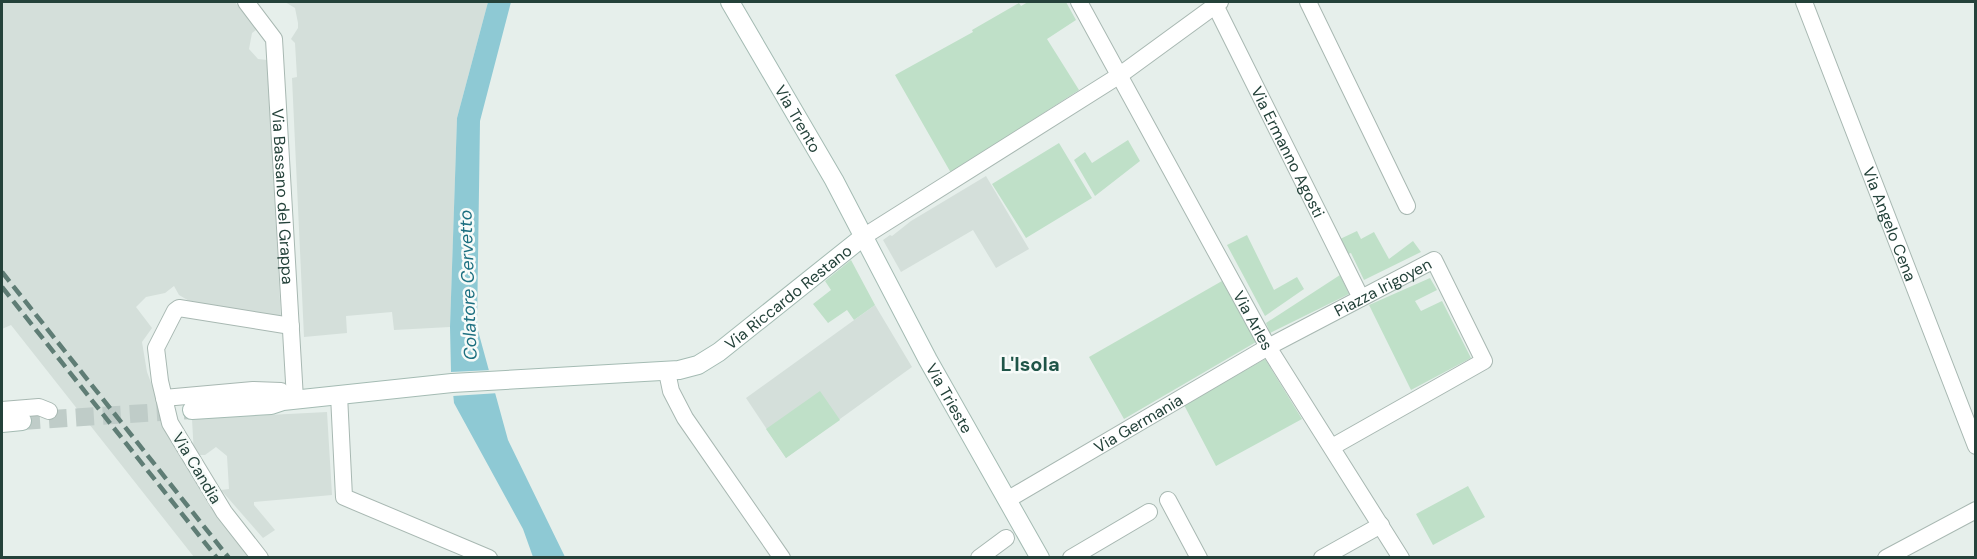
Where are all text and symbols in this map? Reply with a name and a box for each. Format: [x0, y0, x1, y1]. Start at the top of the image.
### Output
street label: Via Trento [770, 81, 826, 156]
street label: Via Ermanno Agosti [1247, 83, 1330, 221]
street label: Via Bassano del Grappa [268, 108, 299, 285]
street label: Via Angelo Cena [1858, 164, 1922, 284]
water label: Colatore Cervetto [453, 209, 483, 361]
street label: Via Riccardo Restano [720, 240, 856, 354]
street label: Piazza Irigoyen [1330, 253, 1435, 321]
street label: Via Arles [1229, 287, 1278, 354]
district label: L'Isola [1000, 351, 1060, 377]
street label: Via Trieste [921, 359, 978, 437]
street label: Via Germania [1090, 389, 1186, 457]
street label: Via Candia [168, 429, 226, 507]

